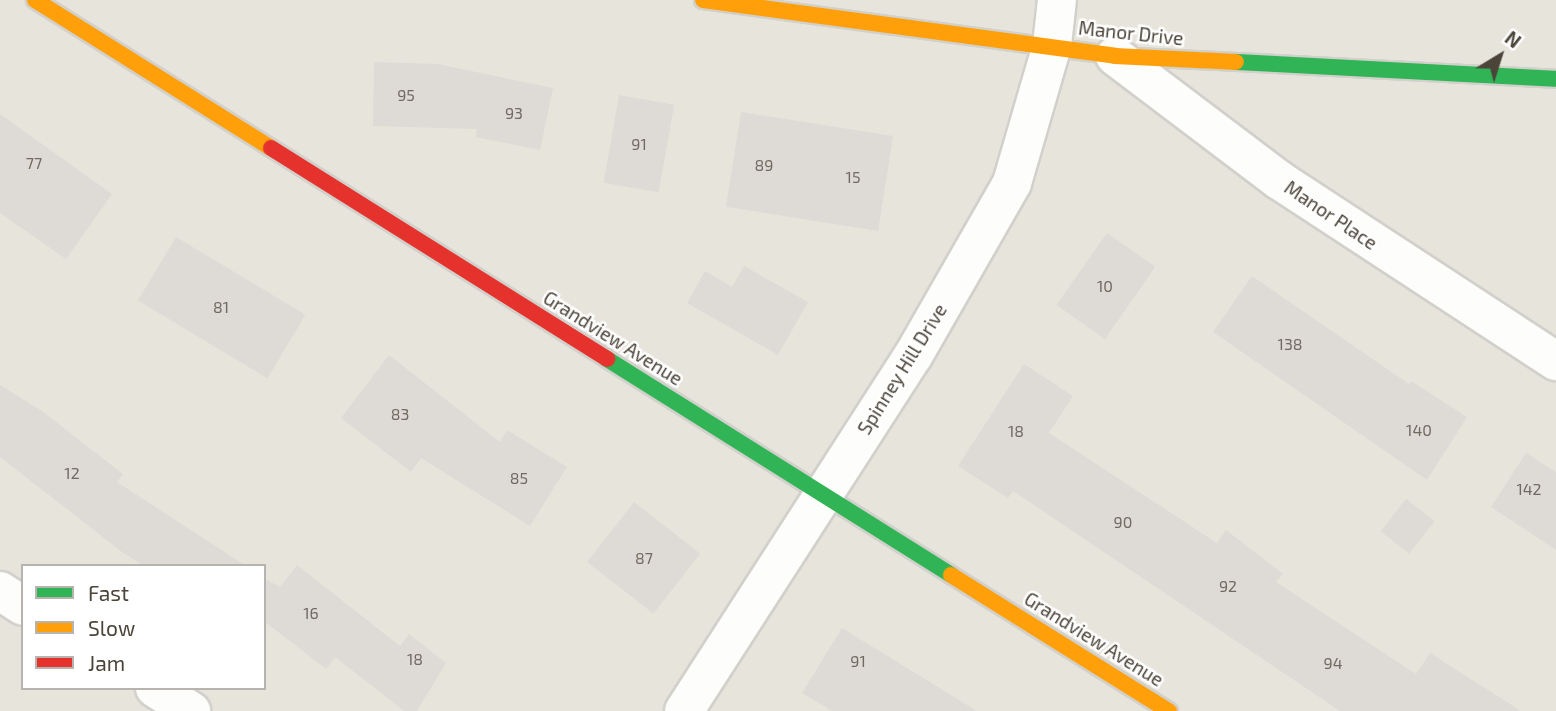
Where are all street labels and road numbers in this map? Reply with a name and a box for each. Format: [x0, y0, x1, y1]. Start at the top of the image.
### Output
street label: Manor Drive [1077, 16, 1185, 50]
street label: Manor Place [1280, 176, 1382, 254]
street label: Grandview Avenue [539, 286, 687, 390]
street label: Spinney Hill Drive [852, 299, 952, 439]
street label: Grandview Avenue [1020, 587, 1168, 691]

